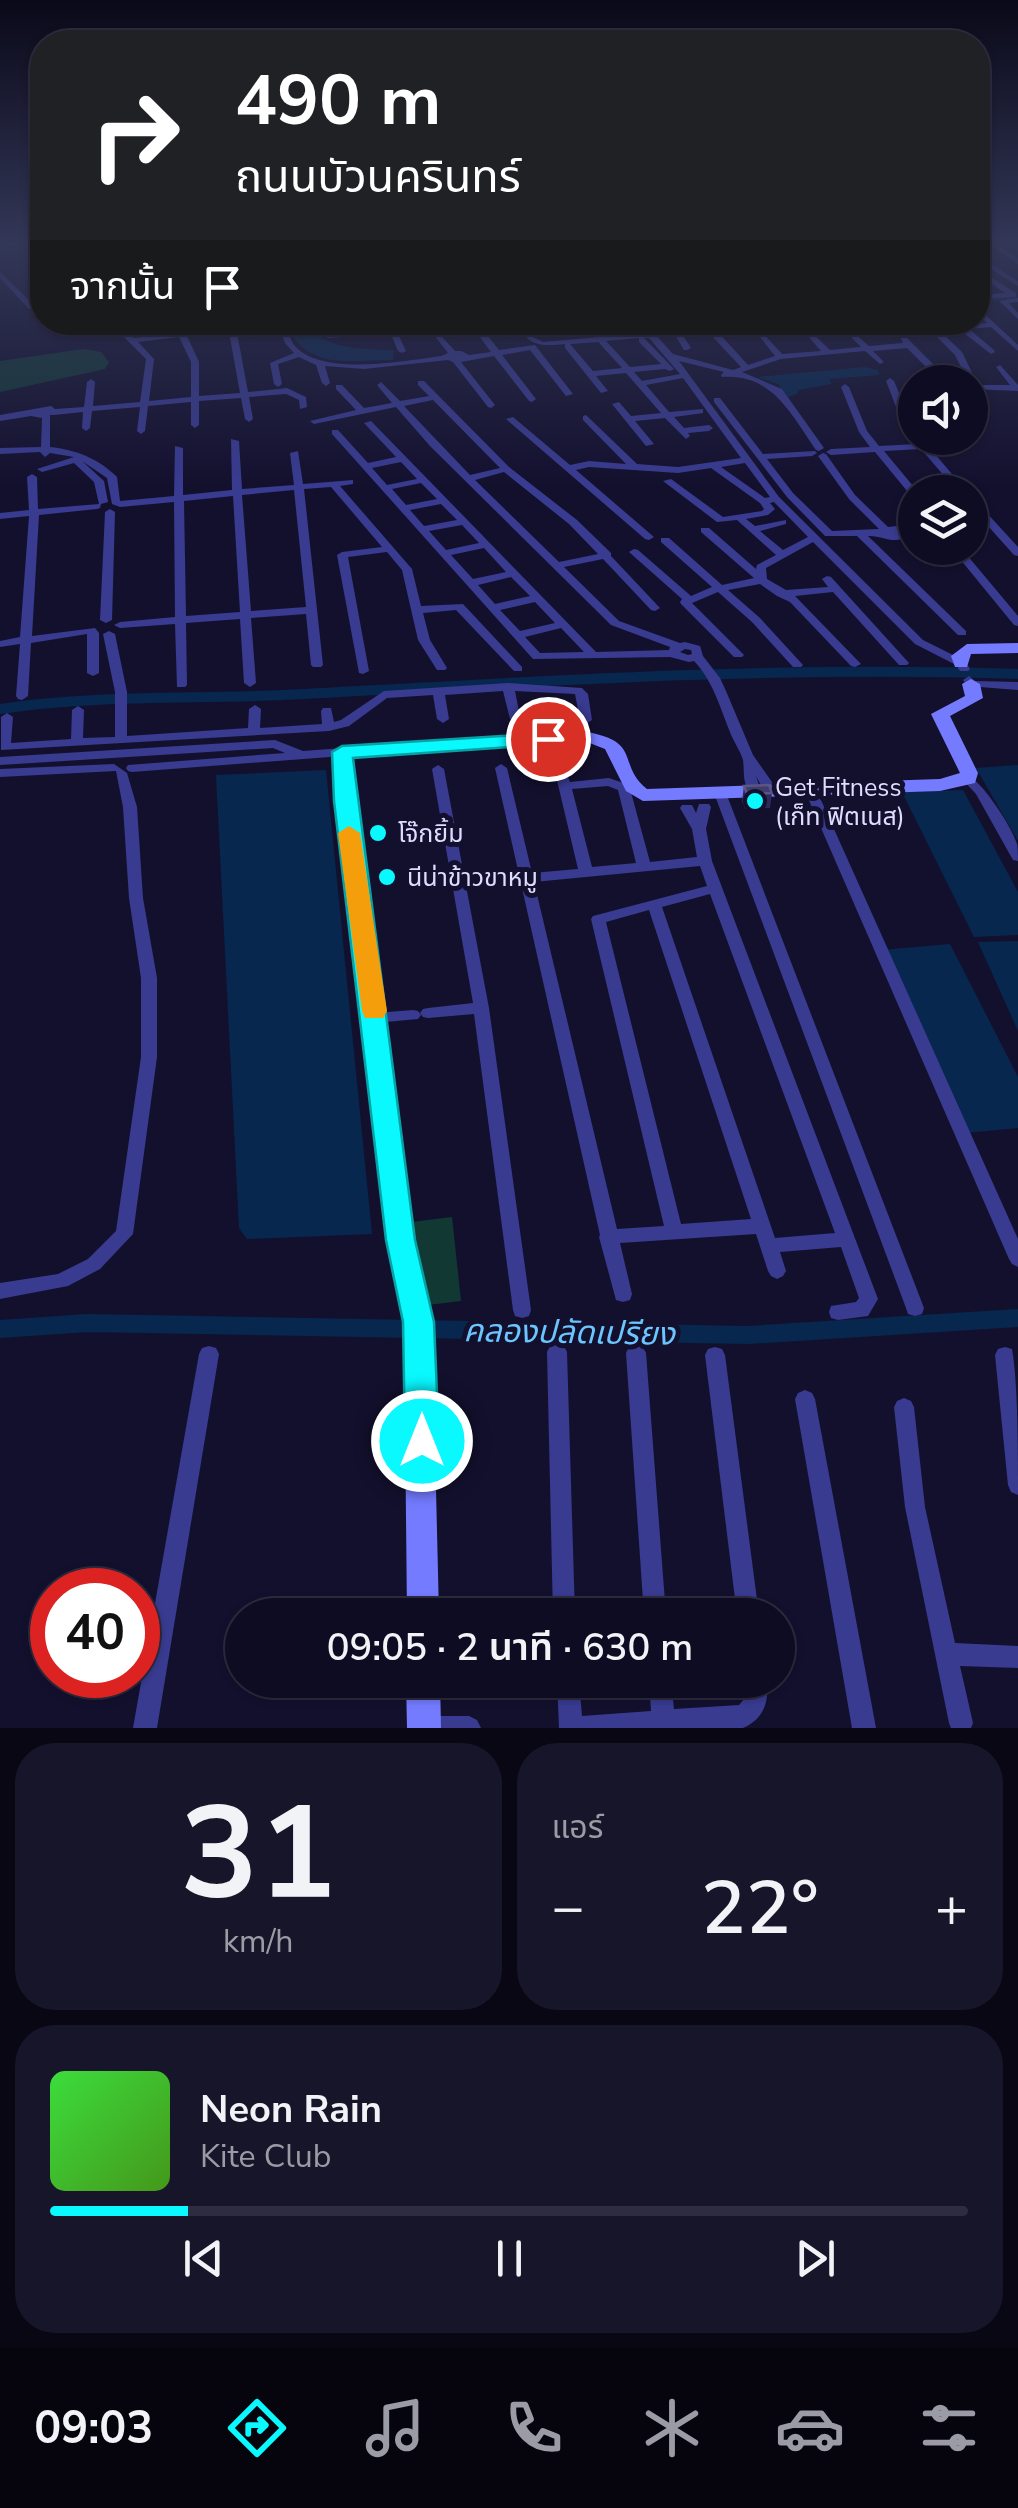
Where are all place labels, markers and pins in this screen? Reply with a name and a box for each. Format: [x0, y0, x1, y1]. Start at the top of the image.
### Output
pin [506, 697, 591, 782]
place label: Get Fitness (เก็ท ฟิตเนส) [775, 771, 905, 834]
marker: Get Fitness (เก็ท ฟิตเนส) [744, 790, 766, 812]
place label: โจ๊กยิ้ม [398, 817, 463, 851]
marker: โจ๊กยิ้ม [367, 822, 389, 844]
place label: นีน่าข้าวขาหมู [407, 861, 538, 895]
marker: นีน่าข้าวขาหมู [376, 866, 398, 888]

